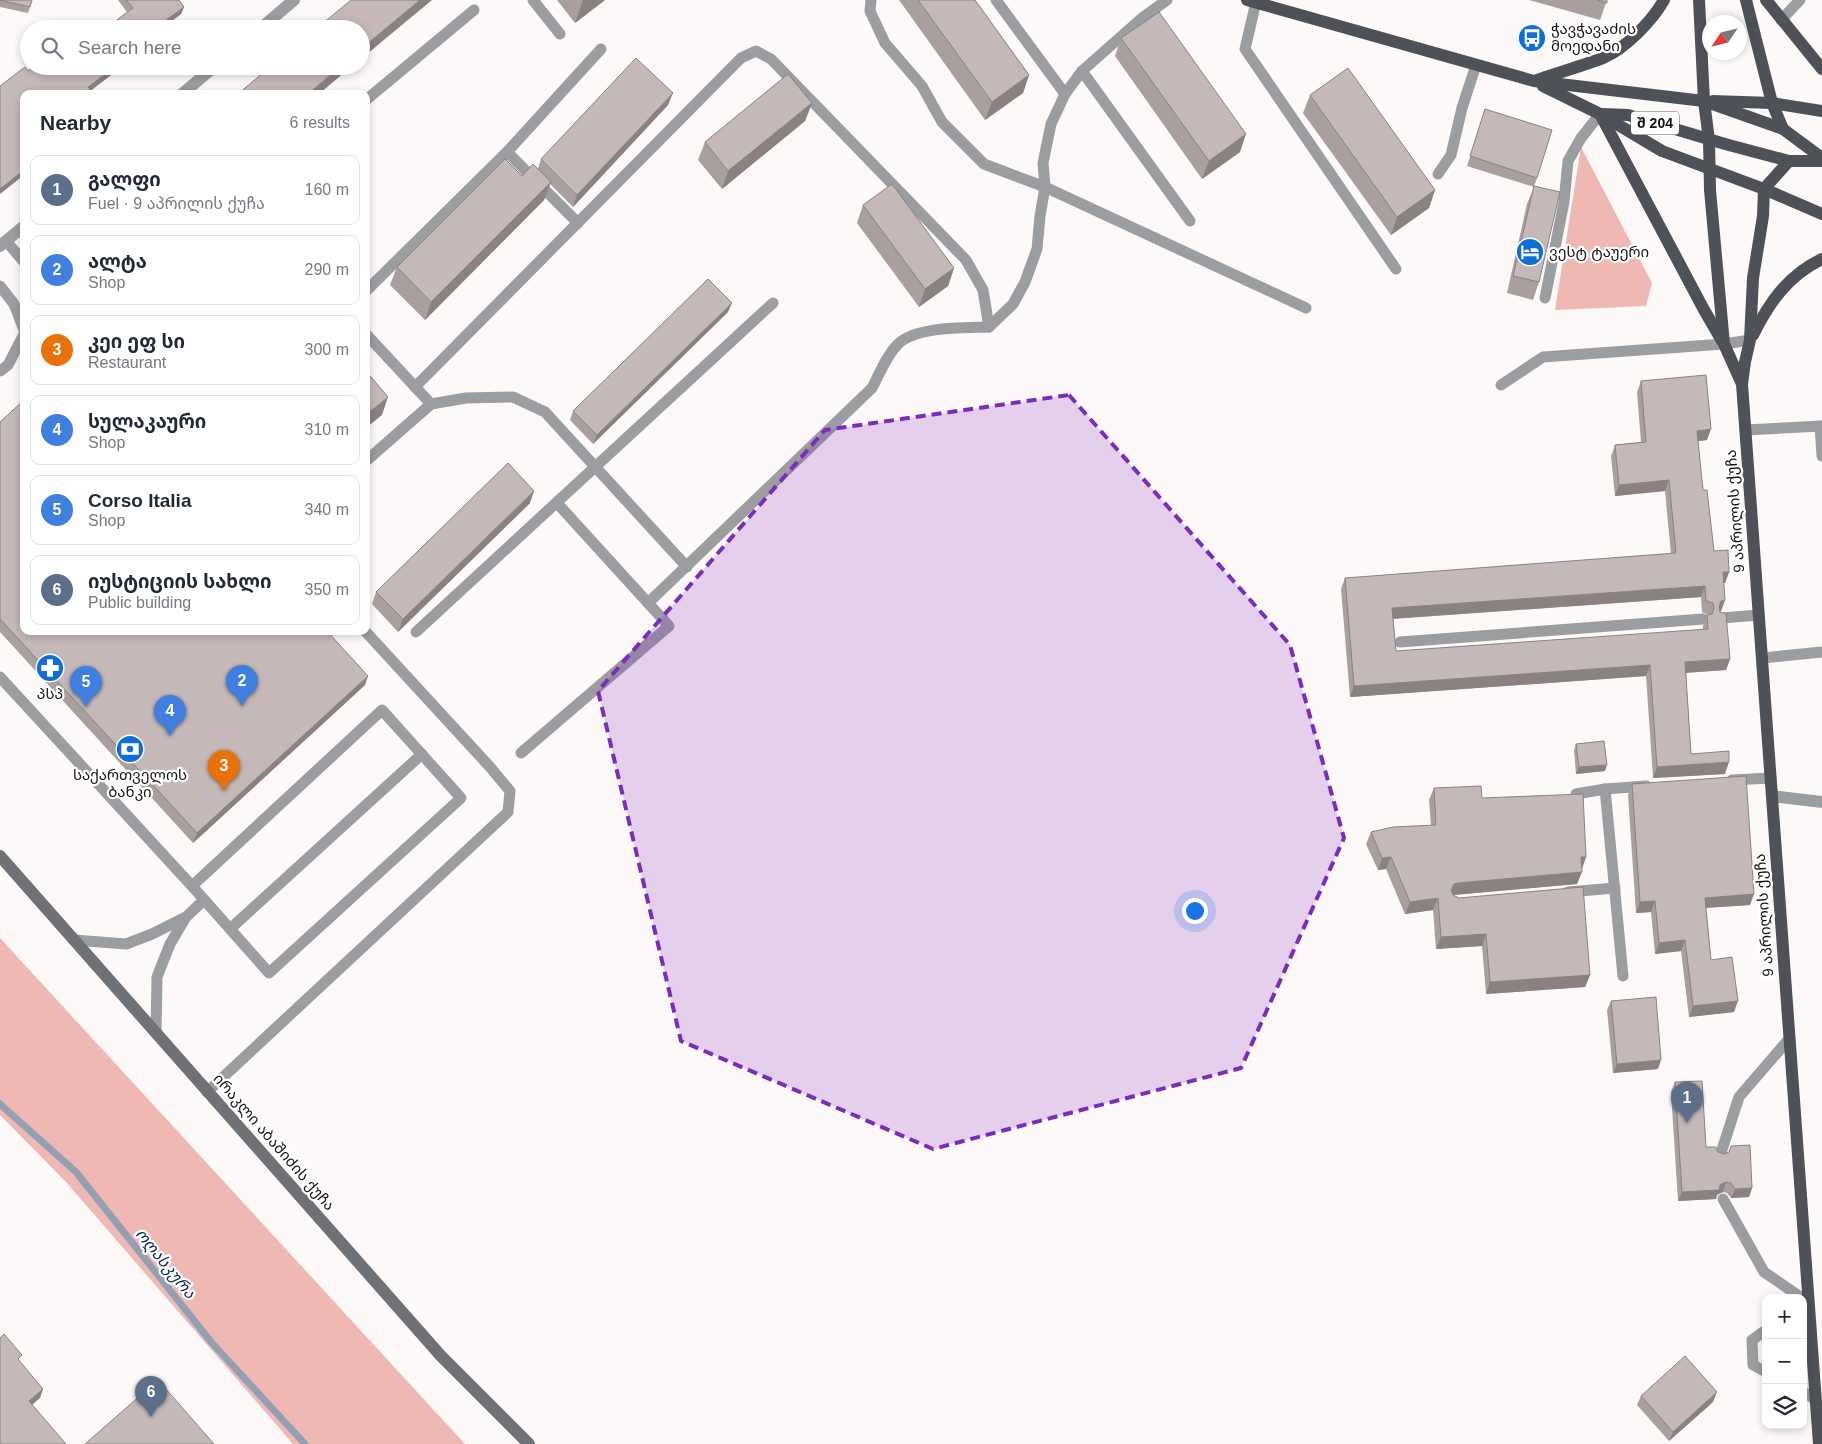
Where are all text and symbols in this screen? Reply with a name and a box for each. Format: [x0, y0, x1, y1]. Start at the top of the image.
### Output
north arrow [1702, 15, 1747, 60]
search box [20, 20, 370, 75]
place label: ჭავჭავაძის მოედანი [1551, 20, 1636, 55]
bus stop icon: ჭავჭავაძის მოედანი [1517, 23, 1547, 53]
icon: search [38, 34, 66, 62]
text: Search here [78, 37, 182, 58]
text: Nearby [40, 111, 111, 134]
road number: შ 204 [1631, 112, 1679, 134]
text: 6 results [290, 114, 350, 131]
text: გალფი [88, 169, 161, 190]
text: 1 [53, 181, 61, 198]
text: 160 m [305, 181, 349, 198]
text: Fuel · 9 აპრილის ქუჩა [88, 195, 265, 212]
hotel icon: ვესტ ტაუერი [1515, 237, 1545, 267]
place label: ვესტ ტაუერი [1549, 243, 1649, 261]
text: ალტა [88, 251, 147, 272]
text: 2 [53, 261, 61, 278]
text: 290 m [305, 261, 349, 278]
text: Shop [88, 274, 125, 291]
text: კეი ეფ სი [88, 331, 185, 352]
text: 3 [53, 341, 61, 358]
text: 300 m [305, 341, 349, 358]
text: Restaurant [88, 354, 166, 371]
text: სულაკაური [88, 411, 206, 432]
text: 4 [53, 421, 61, 438]
text: 310 m [305, 421, 349, 438]
text: Shop [88, 434, 125, 451]
street label: 9 აპრილის ქუჩა [1722, 449, 1748, 573]
text: Corso Italia [88, 490, 191, 511]
text: 5 [53, 501, 61, 518]
text: 340 m [305, 501, 349, 518]
text: Shop [88, 512, 125, 529]
text: იუსტიციის სახლი [88, 571, 271, 592]
text: 6 [53, 581, 61, 598]
text: 350 m [305, 581, 349, 598]
text: Public building [88, 594, 191, 611]
pharmacy icon: პსპ [35, 653, 65, 683]
pin: 2 [226, 665, 258, 706]
pin: 5 [70, 666, 102, 707]
place label: პსპ [37, 685, 63, 702]
pin: 4 [154, 695, 186, 736]
bank icon: საქართველოს ბანკი [115, 734, 145, 764]
pin: 3 [208, 750, 240, 791]
place label: საქართველოს ბანკი [73, 766, 187, 801]
street label: 9 აპრილის ქუჩა [1751, 853, 1777, 977]
your location [1182, 898, 1208, 924]
street label: ირაკლი აბაშიძის ქუჩა [210, 1070, 338, 1214]
pin: 1 [1671, 1082, 1703, 1123]
water label: ოღასკურა [132, 1225, 199, 1302]
map controls [1762, 1294, 1807, 1429]
button: + [1762, 1294, 1807, 1339]
button: − [1762, 1339, 1807, 1384]
pin: 6 [135, 1376, 167, 1417]
button: layers [1762, 1384, 1807, 1429]

